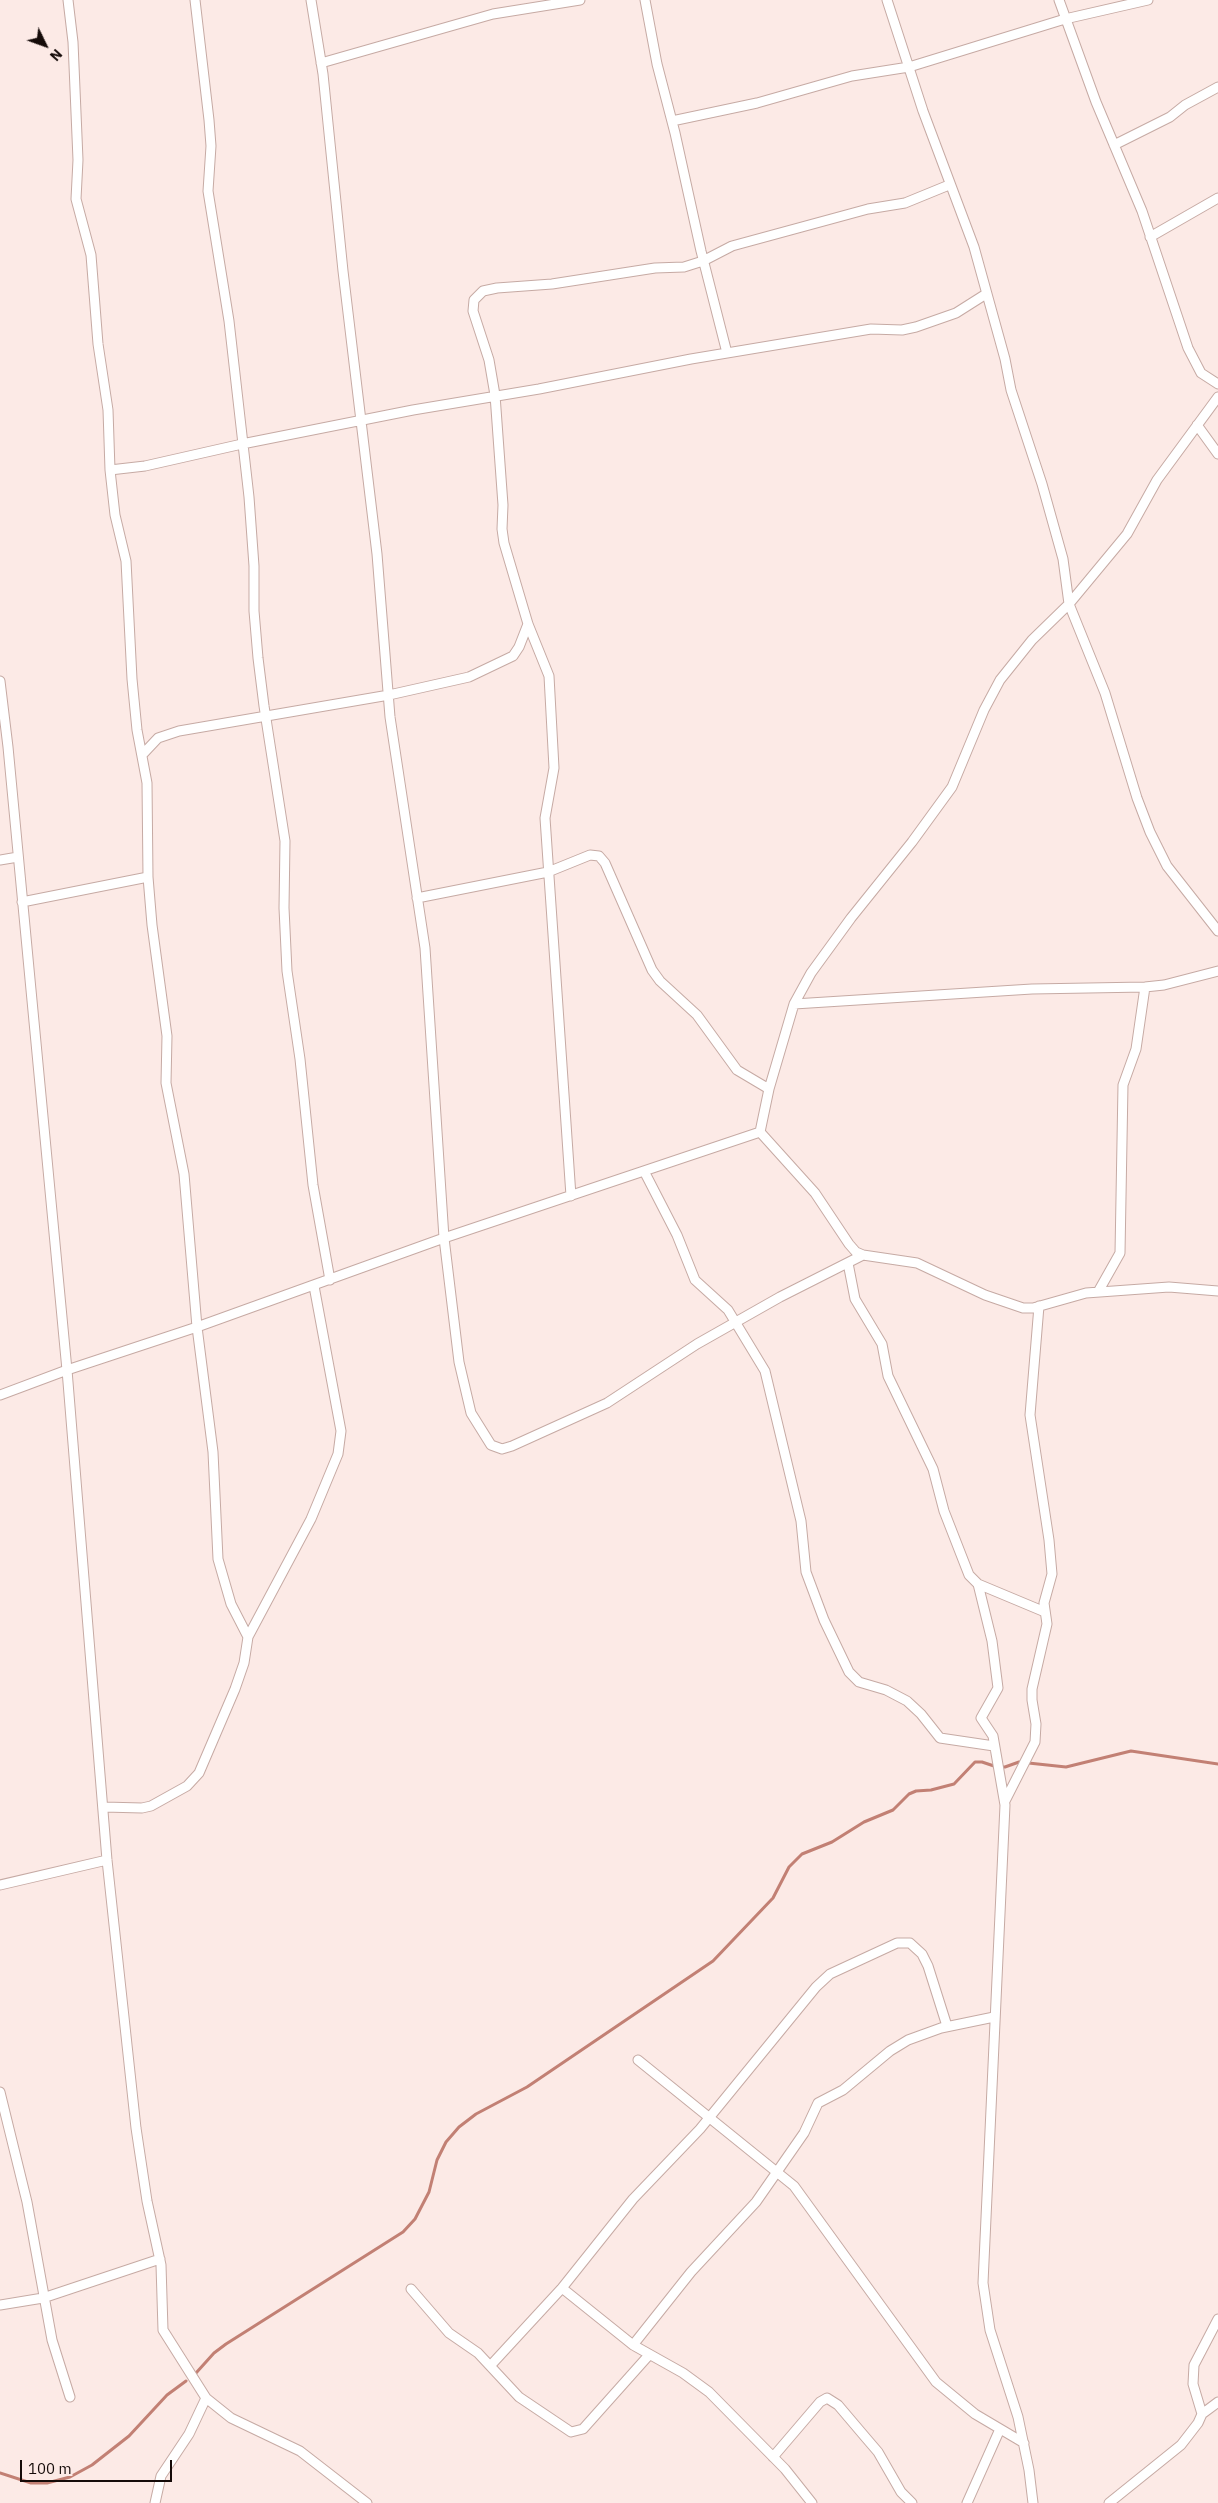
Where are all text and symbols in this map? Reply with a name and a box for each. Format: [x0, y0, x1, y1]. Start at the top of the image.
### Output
north arrow [20, 20, 70, 70]
text: N [46, 45, 66, 65]
scale bar [22, 2450, 175, 2482]
text: 100 m [28, 2459, 72, 2478]

